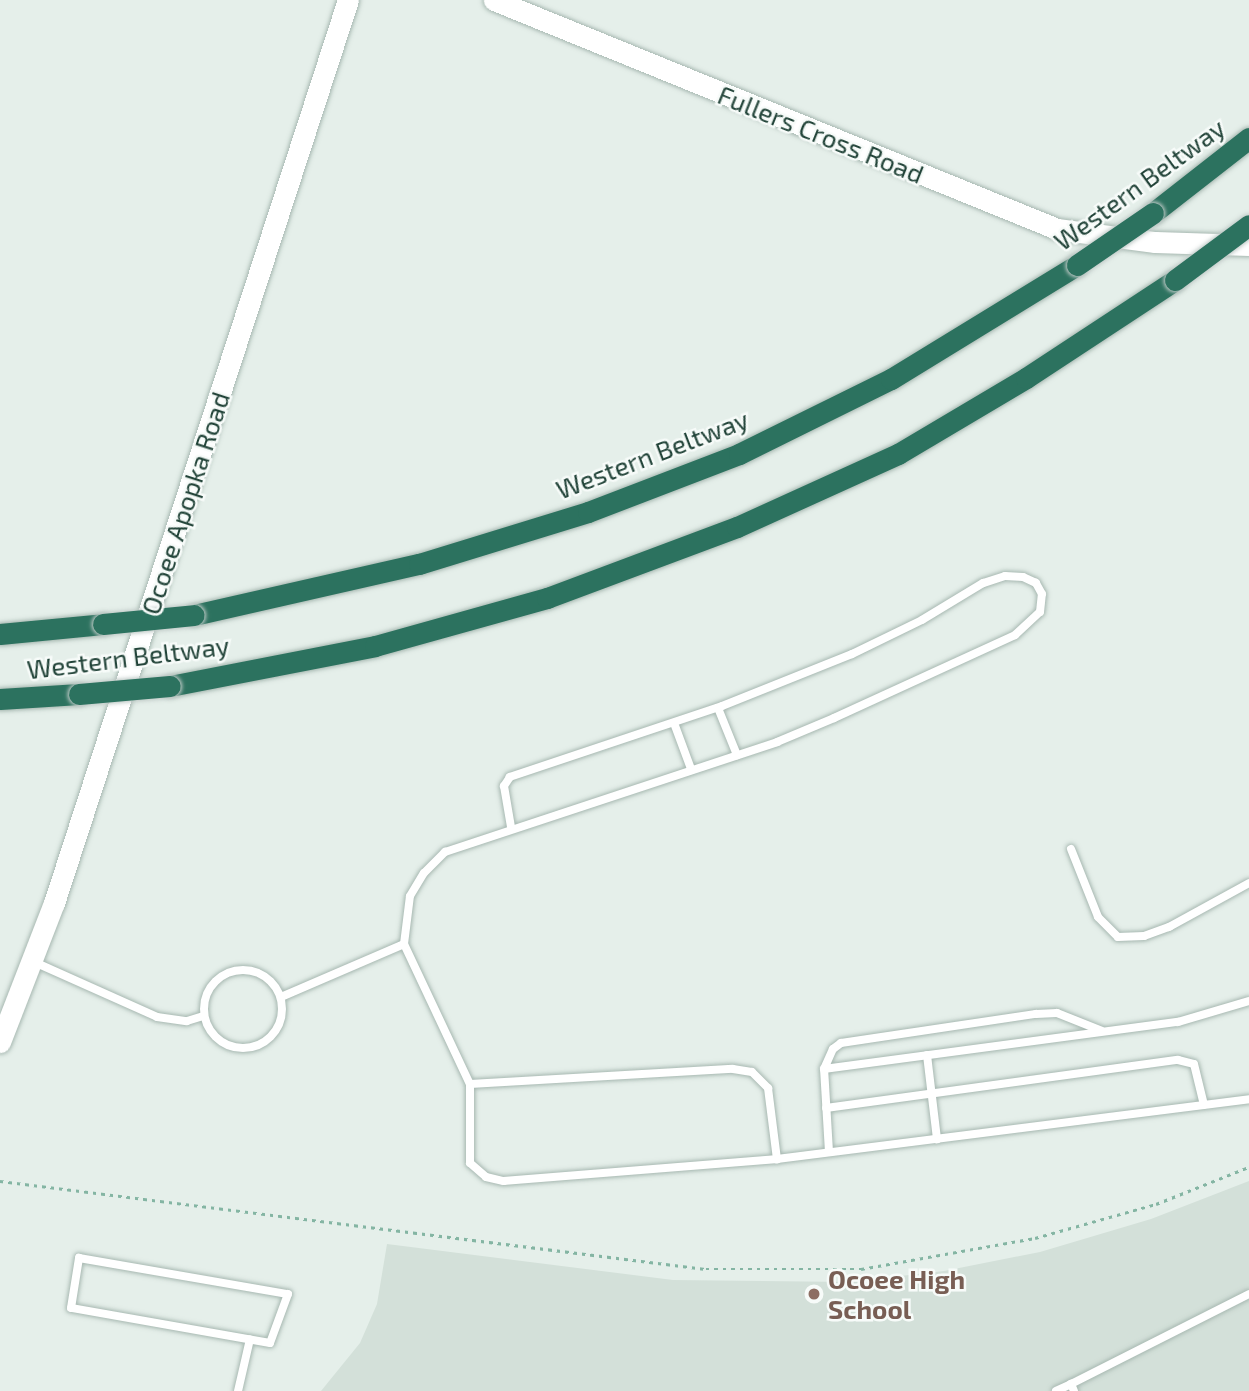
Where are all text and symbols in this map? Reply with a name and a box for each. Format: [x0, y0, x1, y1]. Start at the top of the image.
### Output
street label: Fullers Cross Road [714, 79, 928, 189]
street label: Western Beltway [1048, 112, 1230, 256]
street label: Ocoee Apopka Road [134, 388, 236, 618]
street label: Western Beltway [551, 403, 753, 505]
street label: Western Beltway [25, 629, 231, 685]
place label: Ocoee High School [828, 1263, 965, 1324]
marker: Ocoee High School [806, 1286, 822, 1302]

